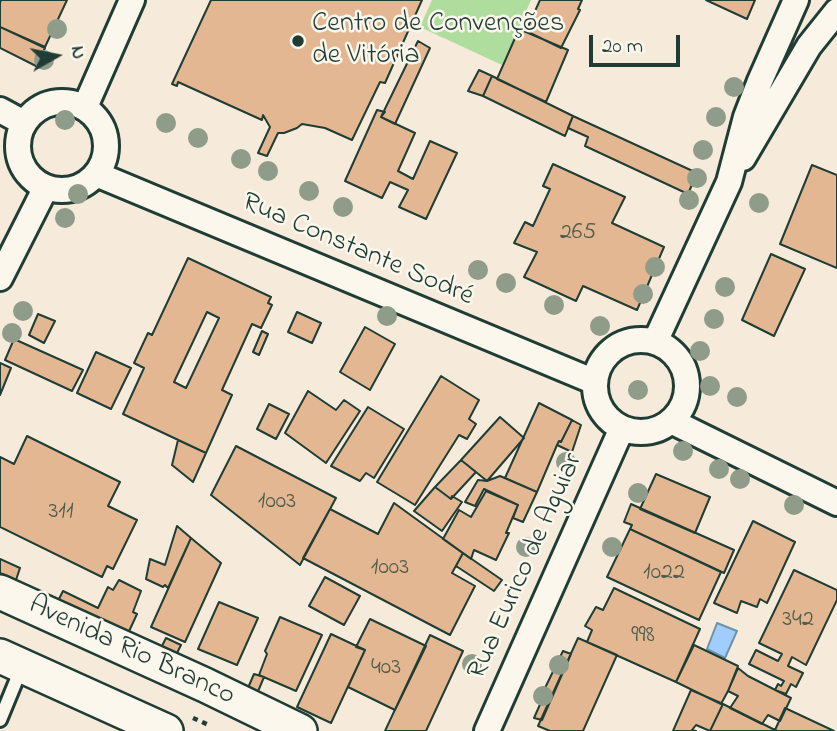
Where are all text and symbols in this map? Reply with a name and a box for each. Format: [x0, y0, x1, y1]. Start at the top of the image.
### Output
place label: Centro de Convenções de Vitória [312, 8, 564, 74]
north arrow [21, 21, 91, 91]
scale bar [592, 21, 683, 65]
text: 20 m [602, 32, 643, 62]
marker: Centro de Convenções de Vitória [290, 33, 306, 49]
text: N [63, 44, 92, 61]
street label: Rua Constante Sodré [236, 187, 478, 315]
house number: 265 [560, 220, 596, 248]
street label: Rua Eurico de Aguiar [462, 449, 592, 685]
house number: 1003 [258, 489, 296, 517]
house number: 311 [48, 499, 74, 527]
house number: 1003 [371, 555, 409, 583]
house number: 1022 [643, 560, 685, 588]
street label: Avenida Rio Branco [23, 590, 239, 714]
house number: 342 [782, 607, 814, 635]
house number: 998 [631, 623, 655, 651]
house number: 403 [371, 655, 401, 683]

